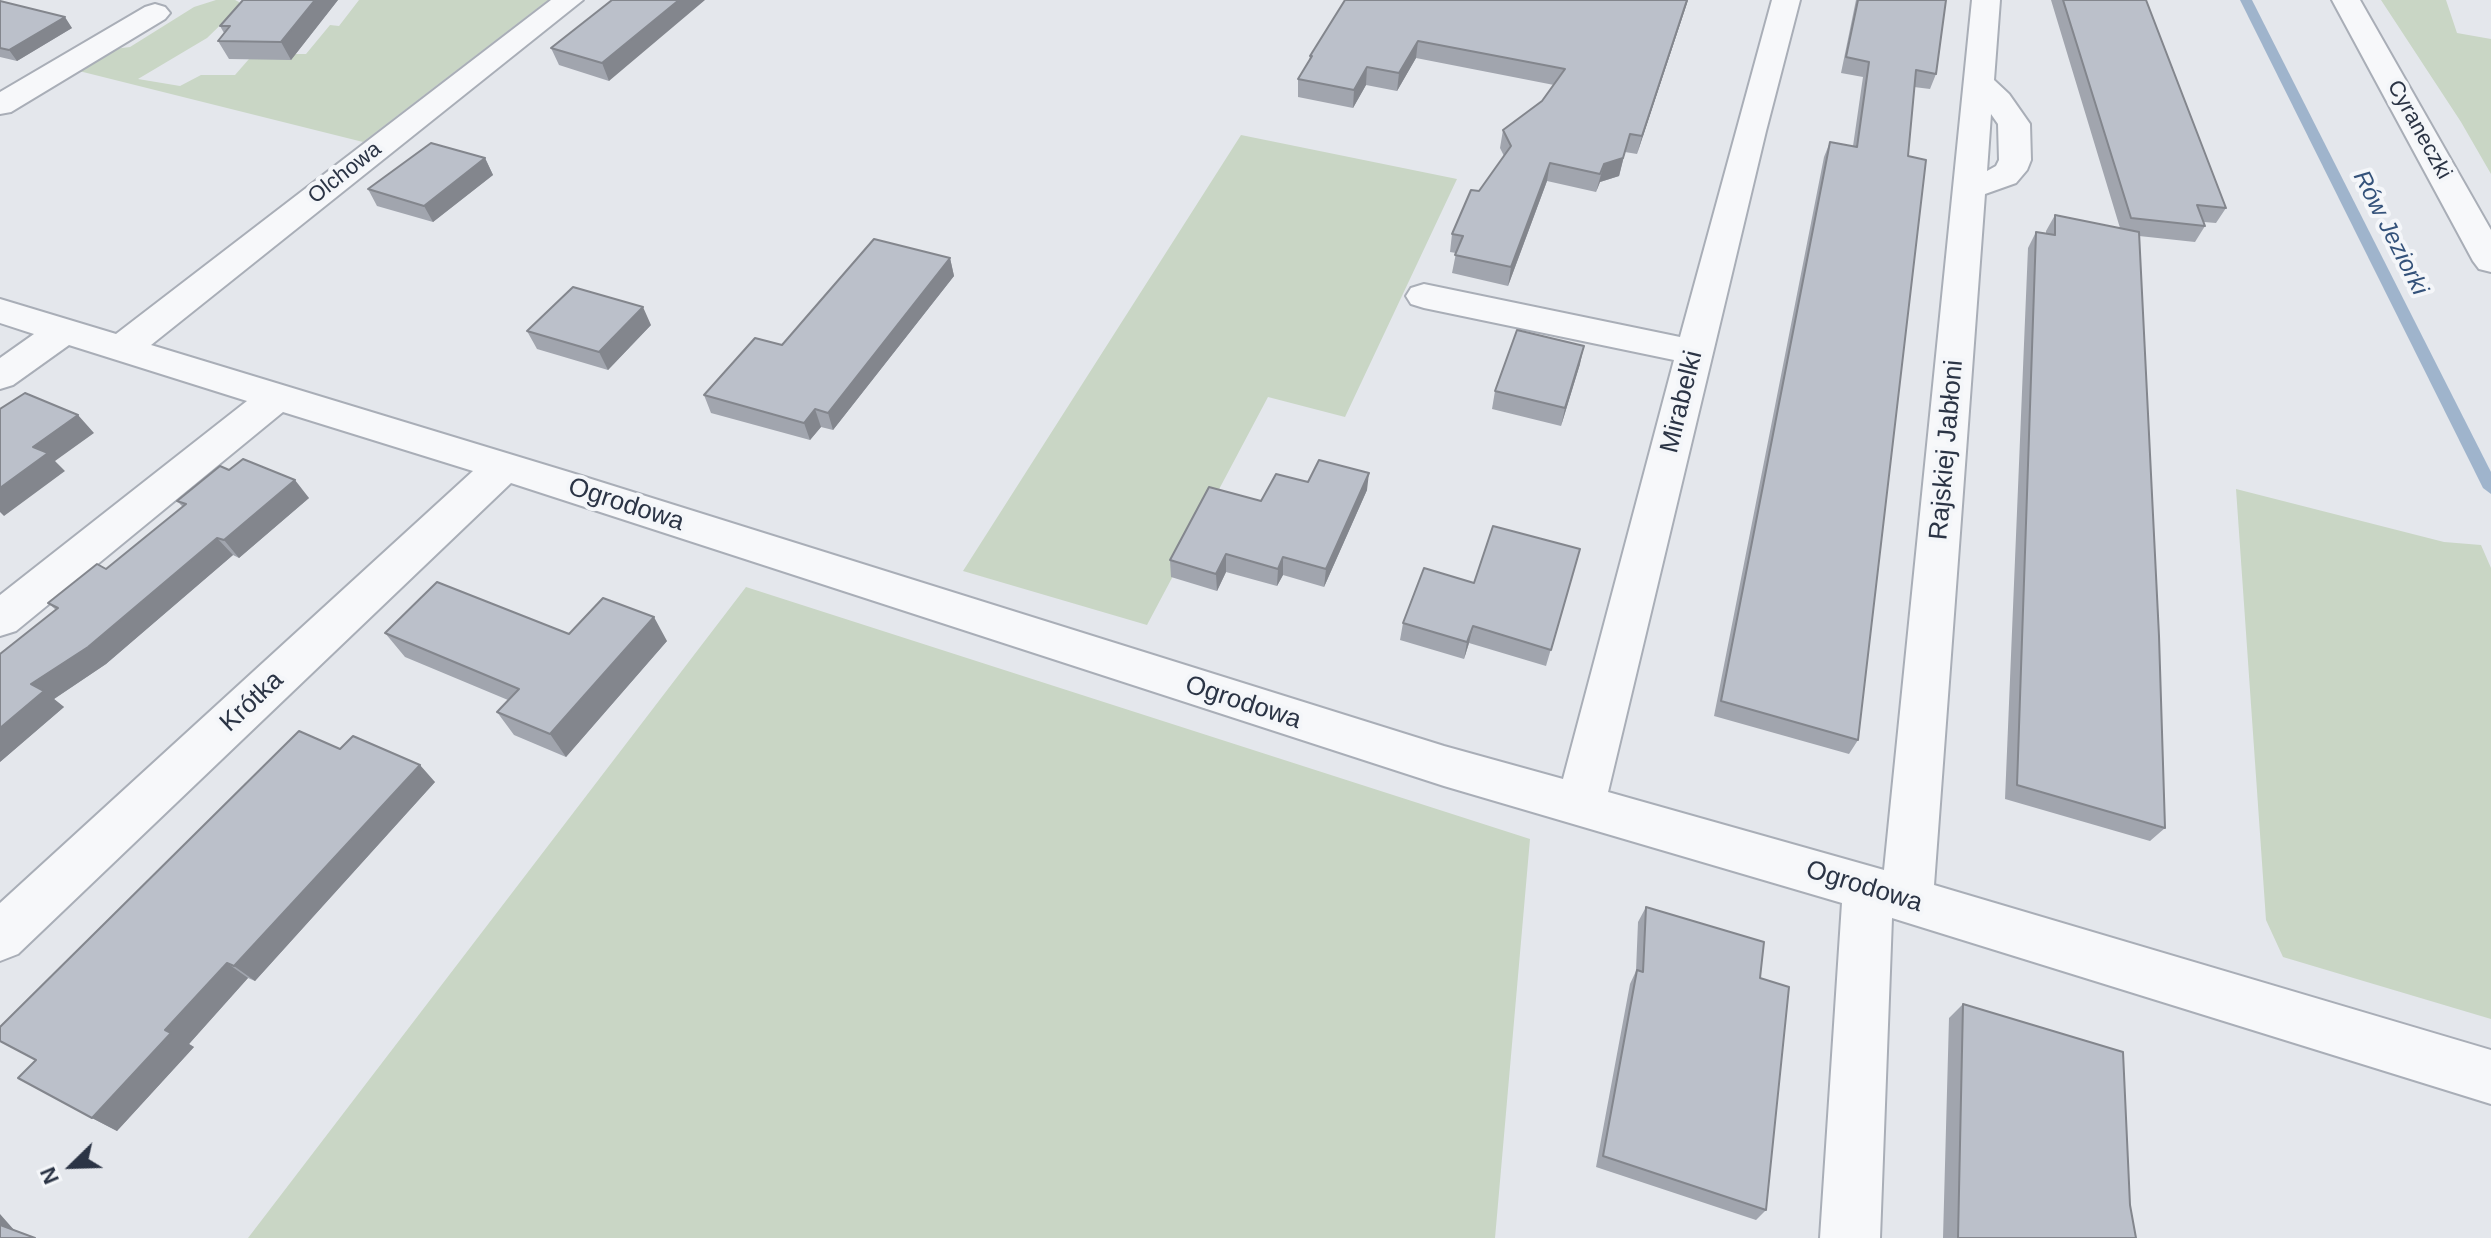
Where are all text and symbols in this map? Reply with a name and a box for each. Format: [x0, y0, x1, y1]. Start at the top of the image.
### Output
street label: Cyraneczki [2381, 76, 2457, 184]
street label: Olchowa [303, 136, 387, 210]
water label: Rów Jeziorki [2346, 166, 2434, 300]
street label: Mirabelki [1654, 348, 1710, 456]
street label: Rajskiej Jabłoni [1924, 359, 1970, 541]
street label: Ogrodowa [564, 472, 688, 538]
street label: Krótka [214, 665, 290, 739]
street label: Ogrodowa [1181, 670, 1305, 736]
street label: Ogrodowa [1802, 855, 1926, 919]
north arrow [32, 1126, 112, 1206]
text: N [35, 1163, 64, 1188]

